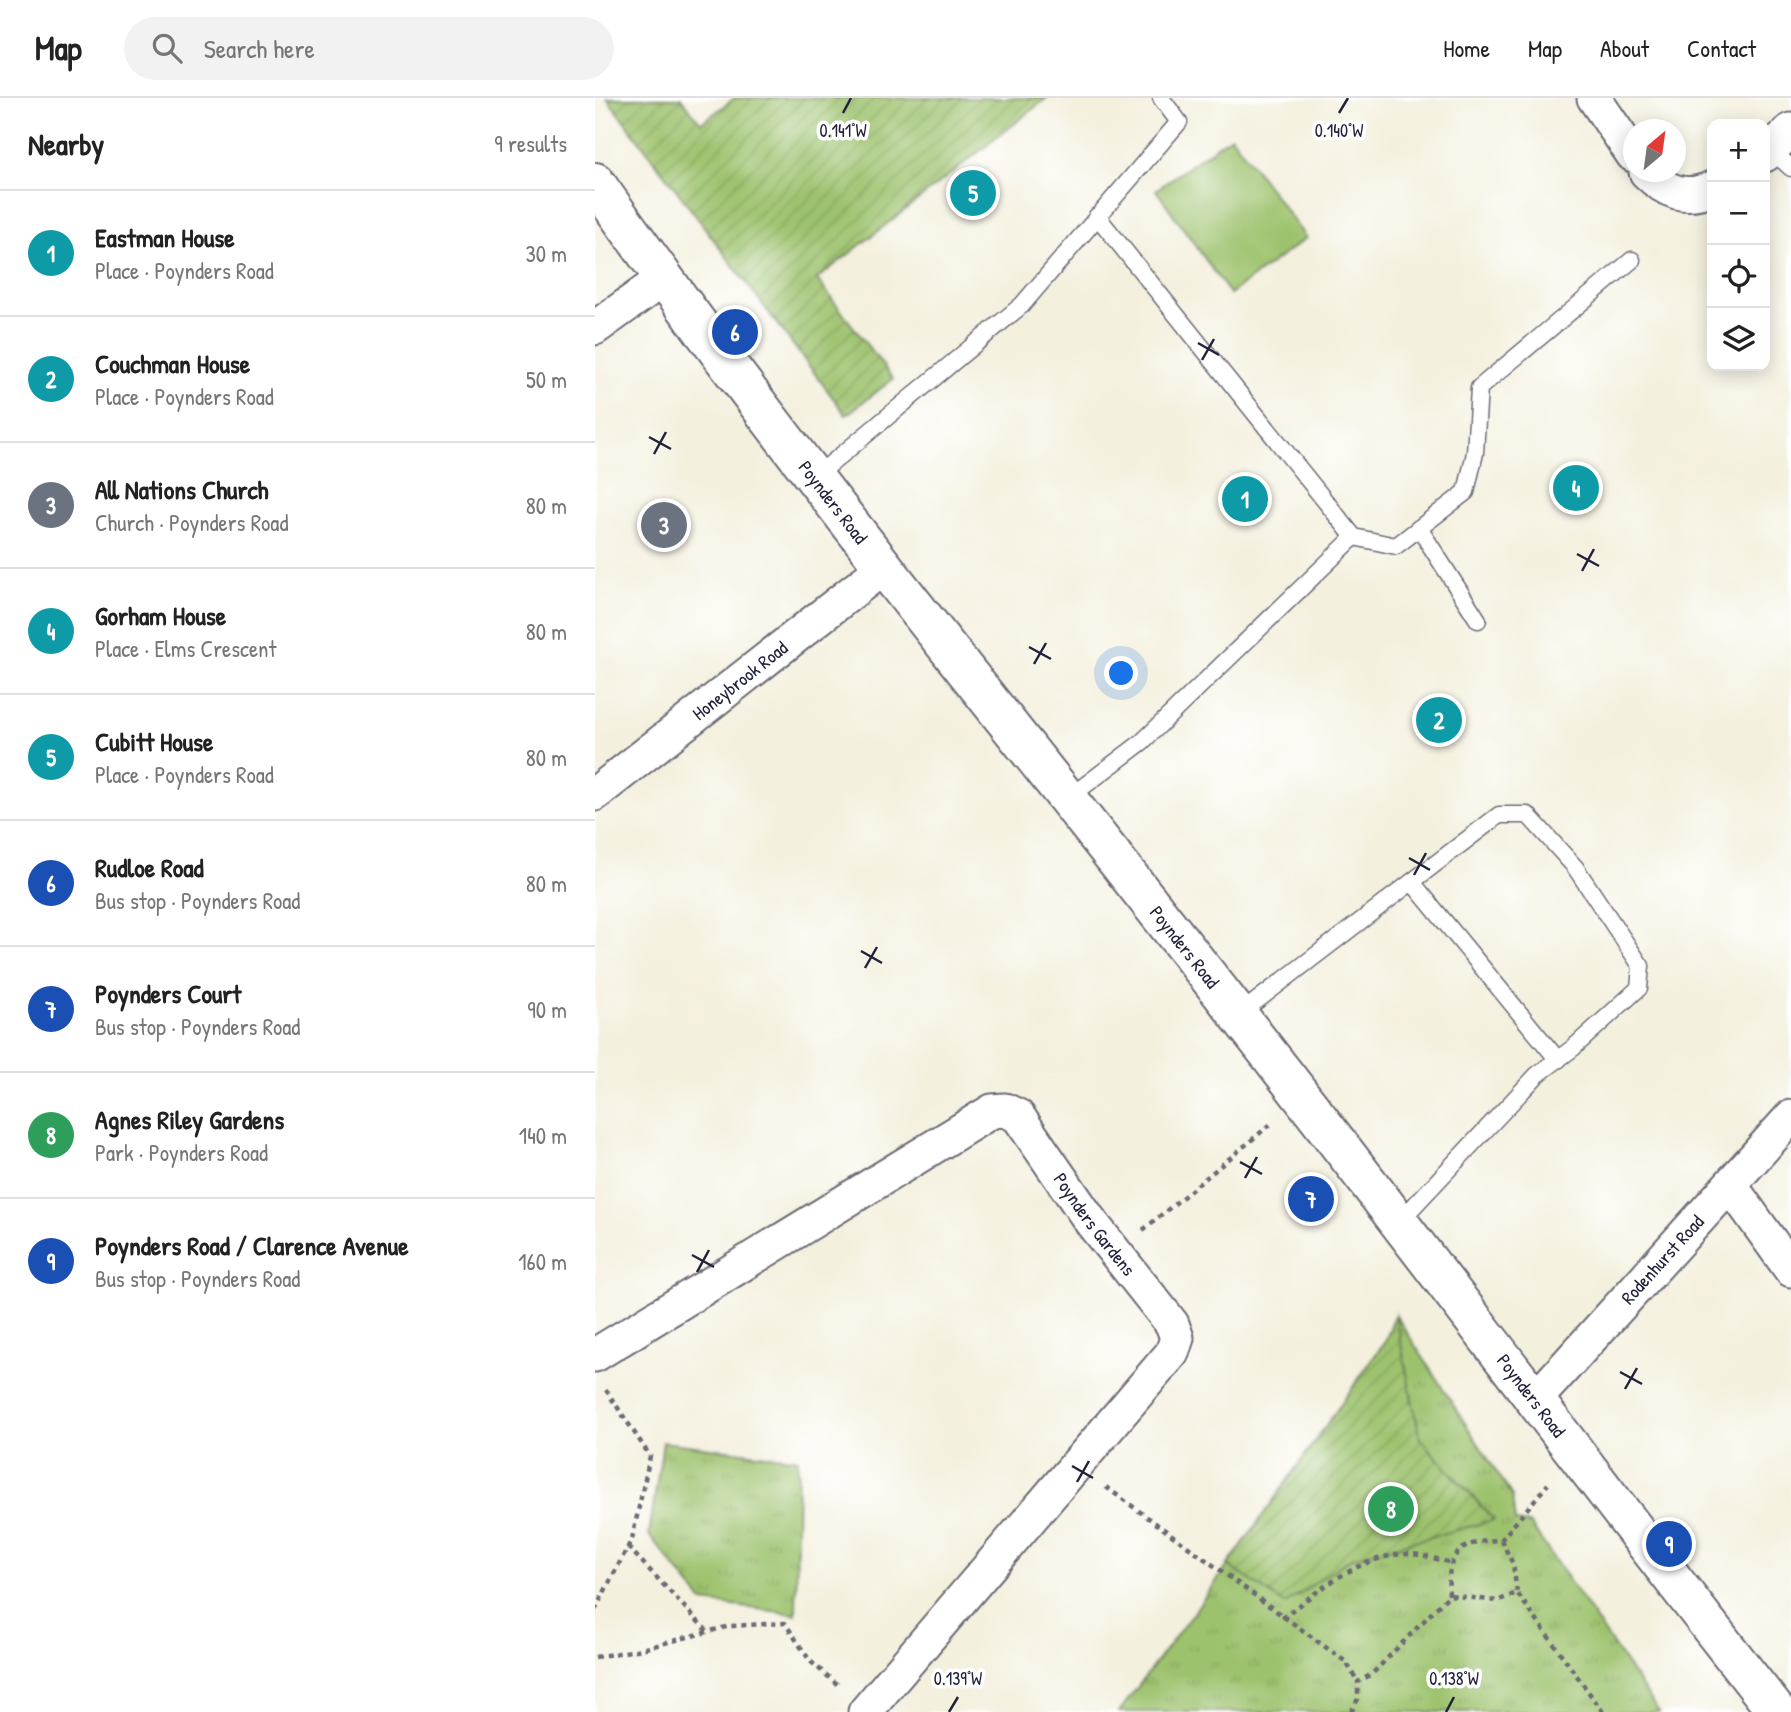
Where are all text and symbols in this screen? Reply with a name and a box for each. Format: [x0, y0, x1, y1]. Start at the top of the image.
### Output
search box [124, 17, 614, 80]
text: Map [35, 26, 82, 70]
icon: search [148, 29, 186, 67]
text: Search here [204, 31, 315, 66]
text: Home [1443, 32, 1490, 64]
text: Map [1528, 32, 1562, 64]
text: About [1600, 32, 1649, 64]
text: Contact [1687, 32, 1756, 64]
text: 0.141°W [820, 118, 867, 143]
text: 0.140°W [1315, 118, 1363, 143]
north arrow [1623, 119, 1686, 182]
map controls [1707, 119, 1770, 371]
button: + [1707, 119, 1770, 182]
text: Nearby [28, 124, 104, 164]
text: 9 results [494, 128, 567, 159]
pin: 5 [950, 167, 996, 219]
button: − [1707, 182, 1770, 245]
text: Eastman House [95, 220, 235, 255]
text: 1 [47, 238, 55, 269]
text: 30 m [525, 238, 567, 269]
button: locate [1707, 245, 1770, 308]
text: Place · Poynders Road [95, 255, 274, 286]
pin: 6 [712, 306, 758, 358]
button: layers [1707, 308, 1770, 371]
text: Couchman House [95, 346, 250, 381]
text: 2 [46, 364, 56, 395]
text: 50 m [526, 364, 567, 395]
text: Place · Poynders Road [95, 381, 274, 412]
street label: Poynders Road [793, 455, 874, 549]
pin: 4 [1553, 462, 1599, 514]
text: All Nations Church [95, 472, 268, 507]
pin: 1 [1222, 473, 1268, 525]
text: 3 [46, 490, 56, 521]
text: 80 m [526, 490, 567, 521]
pin: 3 [641, 499, 687, 551]
text: Church · Poynders Road [95, 507, 288, 538]
text: Gorham House [95, 598, 226, 633]
text: 4 [47, 616, 55, 647]
text: 80 m [526, 616, 567, 647]
text: Place · Elms Crescent [95, 633, 276, 664]
street label: Honeybrook Road [687, 634, 793, 726]
your location [1104, 656, 1138, 690]
pin: 2 [1416, 694, 1462, 746]
text: Cubitt House [95, 724, 213, 759]
text: 5 [46, 742, 56, 773]
text: 80 m [526, 742, 567, 773]
text: Place · Poynders Road [95, 759, 274, 790]
text: Rudloe Road [95, 850, 204, 885]
text: 6 [46, 868, 56, 899]
text: 80 m [526, 868, 567, 899]
text: Bus stop · Poynders Road [95, 885, 300, 916]
street label: Poynders Road [1144, 900, 1226, 994]
text: Poynders Court [95, 976, 241, 1011]
text: 7 [45, 994, 57, 1025]
text: 90 m [527, 994, 567, 1025]
text: Bus stop · Poynders Road [95, 1011, 300, 1042]
text: Agnes Riley Gardens [95, 1102, 284, 1137]
text: 8 [46, 1120, 56, 1151]
text: 140 m [519, 1120, 567, 1151]
text: Park · Poynders Road [95, 1137, 268, 1168]
street label: Poynders Gardens [1048, 1168, 1142, 1281]
pin: 7 [1288, 1173, 1334, 1225]
street label: Rodenhurst Road [1615, 1209, 1710, 1310]
text: Poynders Road / Clarence Avenue [95, 1228, 409, 1263]
text: 9 [47, 1246, 55, 1277]
text: 160 m [518, 1246, 567, 1277]
text: Bus stop · Poynders Road [95, 1263, 300, 1294]
street label: Poynders Road [1491, 1348, 1572, 1443]
pin: 8 [1368, 1483, 1414, 1535]
pin: 9 [1646, 1518, 1692, 1570]
text: 0.139°W [934, 1666, 982, 1691]
text: 0.138°W [1429, 1666, 1479, 1691]

